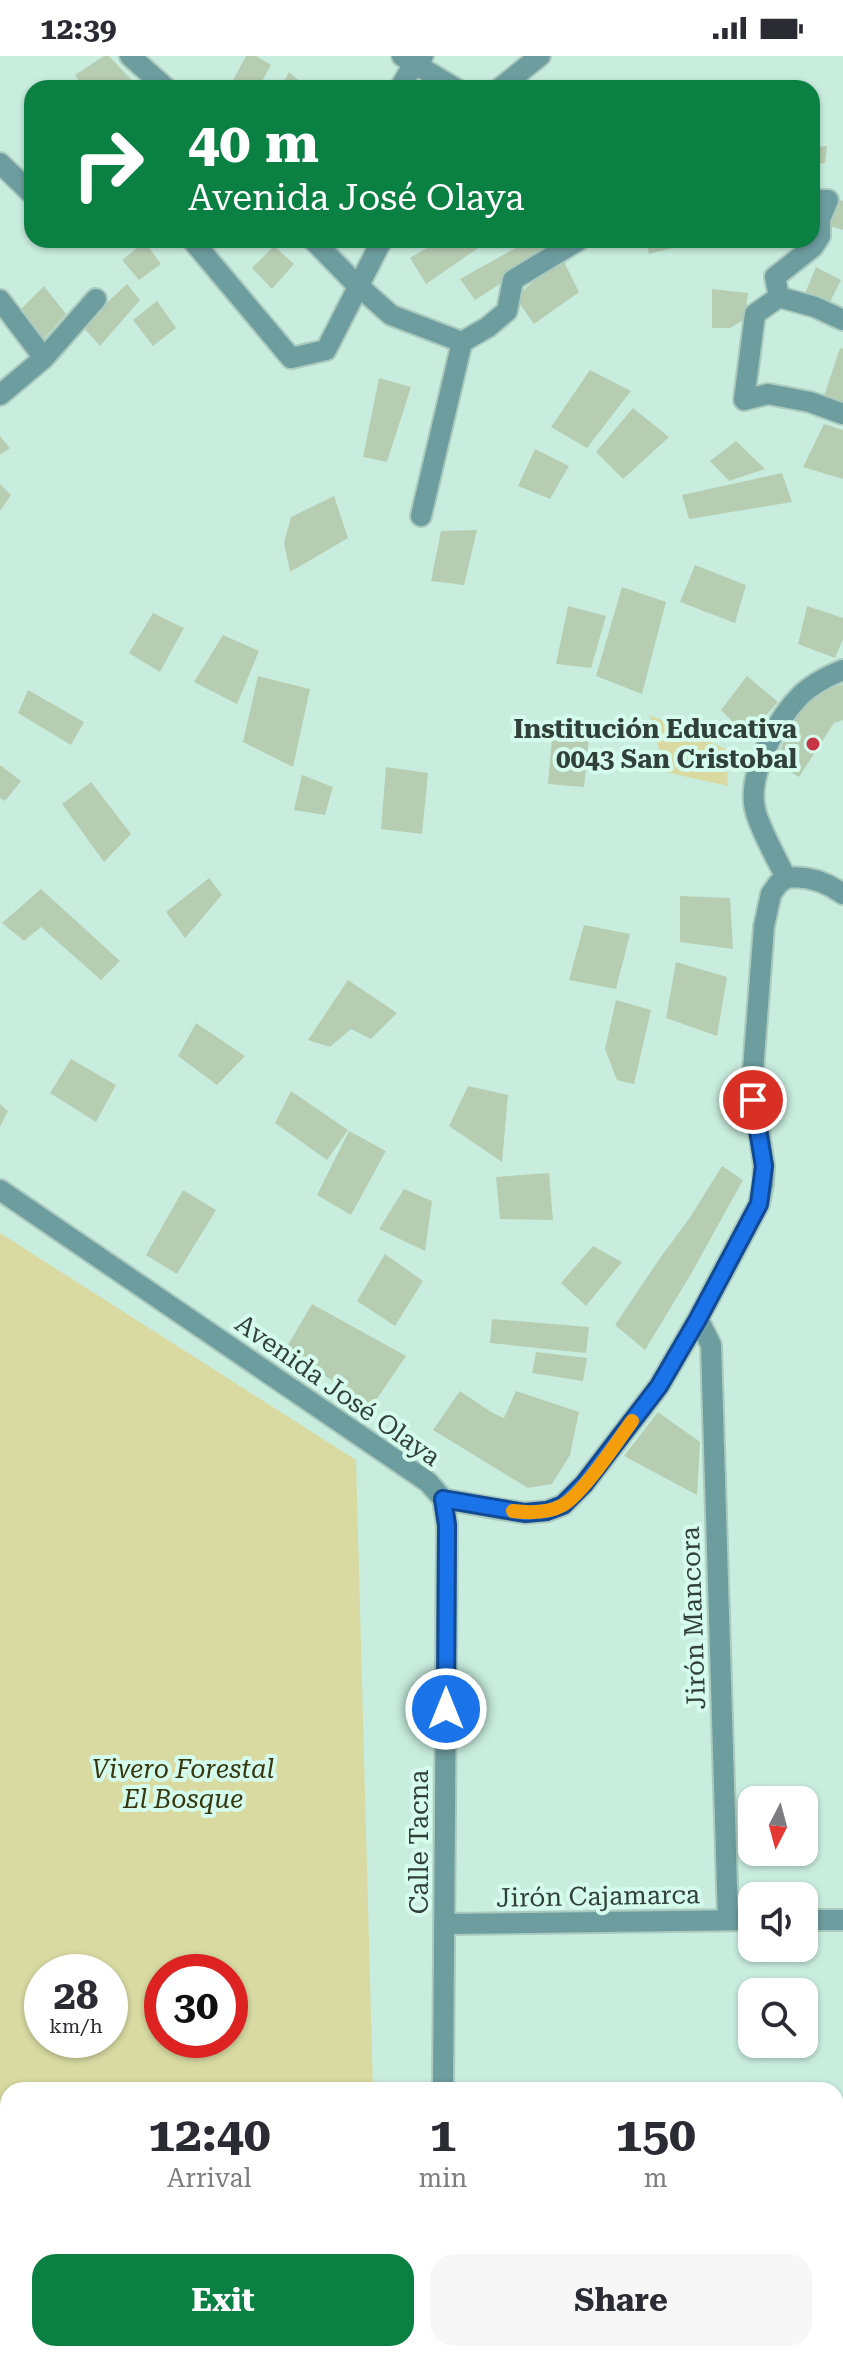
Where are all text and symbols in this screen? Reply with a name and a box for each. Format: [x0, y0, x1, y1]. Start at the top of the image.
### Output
text: 12:39 [40, 11, 117, 46]
text: 40 m [188, 110, 319, 176]
icon: right [56, 112, 160, 216]
text: Avenida José Olaya [188, 177, 524, 219]
place label: Institución Educativa 0043 San Cristobal [513, 714, 797, 774]
marker: Institución Educativa 0043 San Cristobal [804, 735, 822, 753]
pin [719, 1066, 787, 1134]
icon: arrive [731, 1078, 775, 1122]
street label: Avenida José Olaya [230, 1308, 446, 1472]
street label: Jirón Mancora [675, 1526, 711, 1710]
position arrow [404, 1667, 488, 1751]
park label: Vivero Forestal El Bosque [92, 1754, 274, 1814]
street label: Calle Tacna [404, 1770, 434, 1914]
north arrow [738, 1786, 818, 1866]
map controls [738, 1786, 818, 2058]
street label: Jirón Cajamarca [496, 1879, 700, 1913]
button: sound [738, 1882, 818, 1962]
speed limit sign: 30 [144, 1954, 248, 2058]
text: 28 [54, 1972, 98, 2019]
button: search [738, 1978, 818, 2058]
text: km/h [49, 2014, 103, 2038]
text: 12:40 [148, 2107, 271, 2163]
text: 1 [429, 2107, 456, 2163]
text: 150 [615, 2107, 696, 2163]
text: Arrival [167, 2163, 252, 2193]
text: min [419, 2163, 467, 2193]
text: m [644, 2163, 668, 2193]
button: Exit [32, 2254, 414, 2346]
button: Share [430, 2254, 812, 2346]

